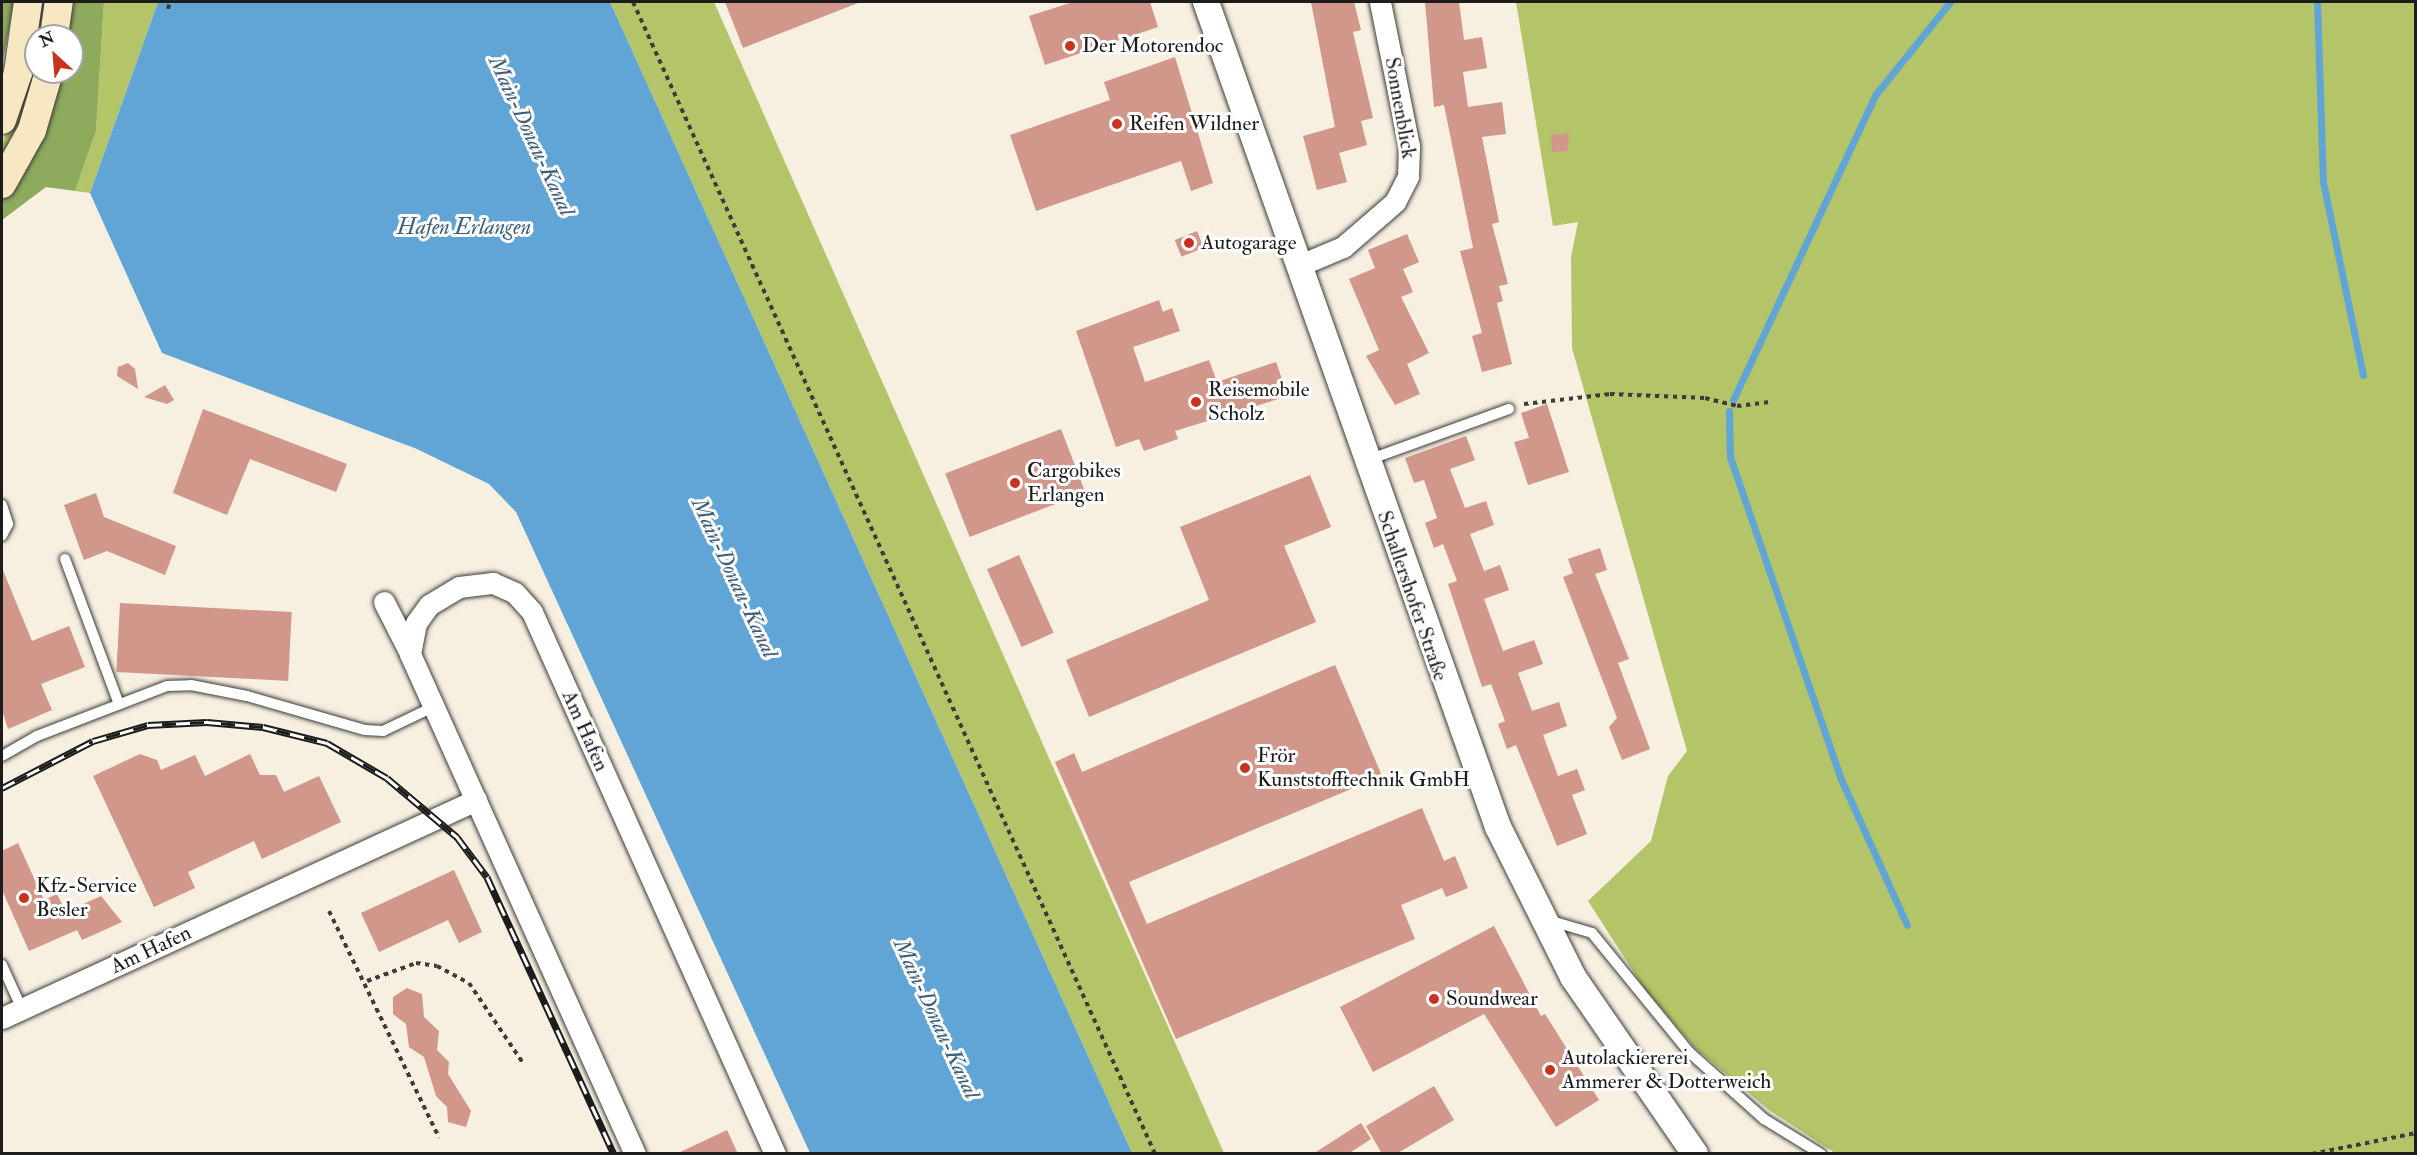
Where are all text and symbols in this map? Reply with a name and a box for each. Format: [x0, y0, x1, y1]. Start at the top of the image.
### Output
north arrow [24, 24, 84, 84]
text: N [36, 27, 58, 52]
place label: Der Motorendoc [1082, 33, 1223, 59]
marker: Der Motorendoc [1063, 39, 1077, 53]
water label: Main-Donau-Kanal [482, 52, 580, 220]
street label: Sonnenblick [1379, 55, 1421, 161]
place label: Reifen Wildner [1129, 111, 1259, 137]
marker: Reifen Wildner [1110, 117, 1124, 131]
water label: Hafen Erlangen [397, 215, 531, 241]
place label: Autogarage [1201, 230, 1296, 256]
marker: Autogarage [1182, 236, 1196, 250]
place label: Reisemobile Scholz [1208, 377, 1309, 427]
marker: Reisemobile Scholz [1189, 395, 1203, 409]
place label: Cargobikes Erlangen [1027, 458, 1121, 508]
marker: Cargobikes Erlangen [1008, 476, 1022, 490]
water label: Main-Donau-Kanal [685, 494, 783, 662]
street label: Schallershofer Straße [1371, 508, 1453, 684]
street label: Am Hafen [556, 687, 614, 775]
place label: Frör Kunststofftechnik GmbH [1257, 743, 1470, 793]
marker: Frör Kunststofftechnik GmbH [1238, 761, 1252, 775]
place label: Kfz-Service Besler [36, 873, 137, 923]
marker: Kfz-Service Besler [17, 891, 31, 905]
street label: Am Hafen [107, 920, 195, 980]
water label: Main-Donau-Kanal [887, 935, 985, 1103]
place label: Soundwear [1446, 986, 1538, 1012]
marker: Soundwear [1427, 992, 1441, 1006]
place label: Autolackiererei Ammerer & Dotterweich [1562, 1045, 1771, 1095]
marker: Autolackiererei Ammerer & Dotterweich [1543, 1063, 1557, 1077]

